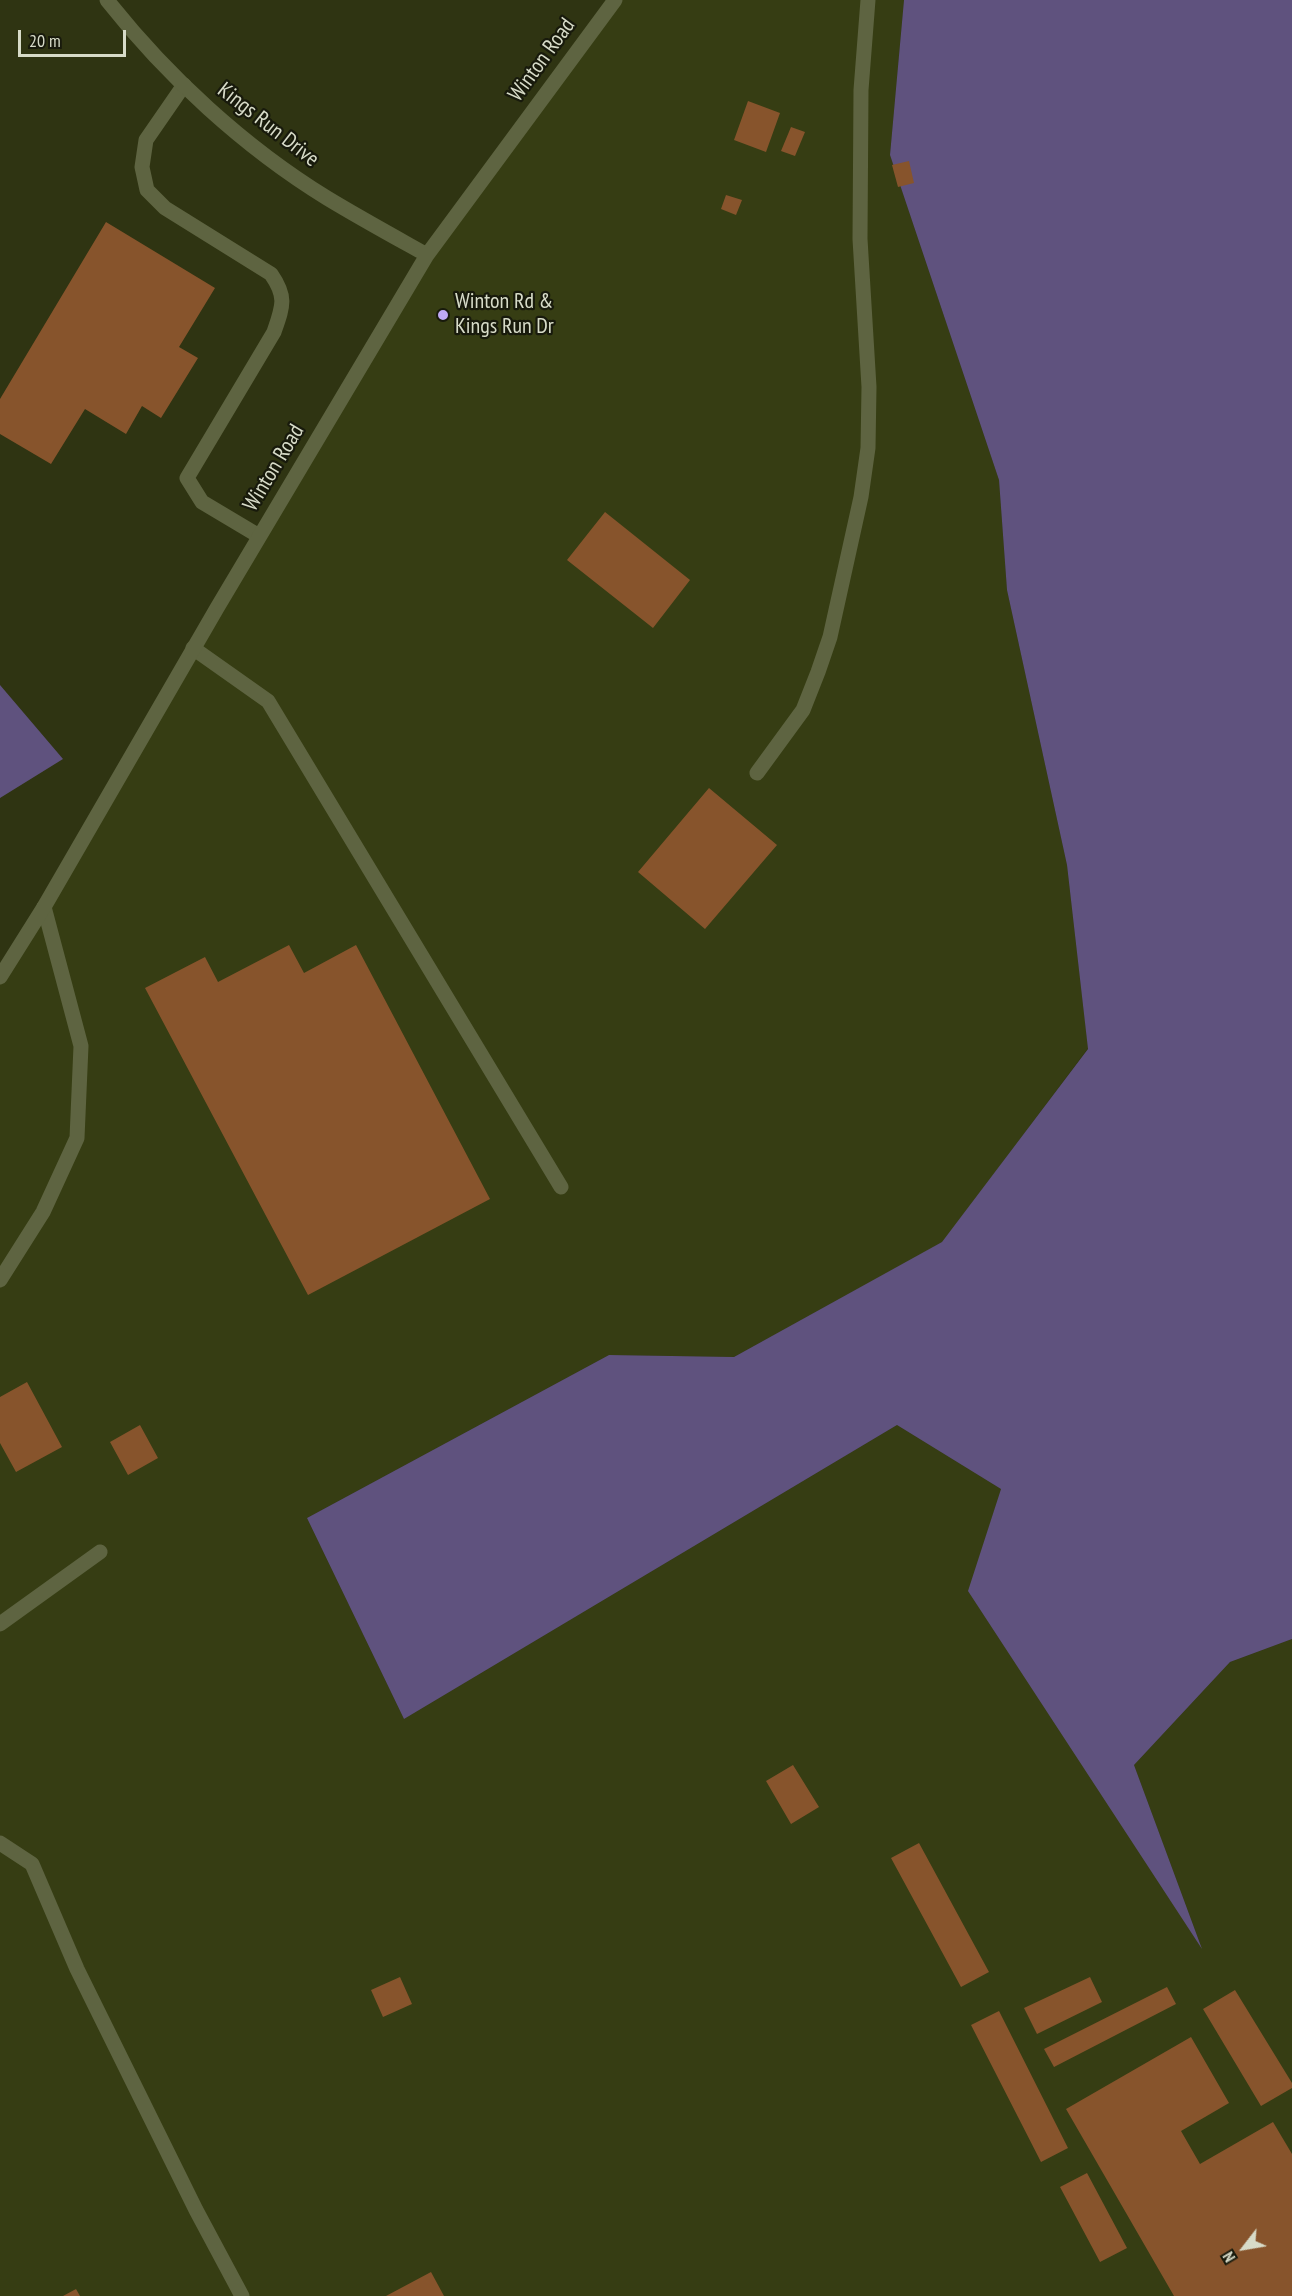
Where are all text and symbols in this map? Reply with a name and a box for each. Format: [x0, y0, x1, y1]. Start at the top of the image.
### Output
street label: Winton Road [503, 13, 581, 107]
scale bar [21, 18, 129, 56]
text: 20 m [29, 29, 61, 52]
street label: Kings Run Drive [212, 77, 324, 173]
place label: Winton Rd & Kings Run Dr [455, 289, 554, 340]
marker: Winton Rd & Kings Run Dr [436, 308, 450, 322]
street label: Winton Road [238, 420, 310, 516]
north arrow [1214, 2218, 1274, 2278]
text: N [1218, 2248, 1239, 2266]

